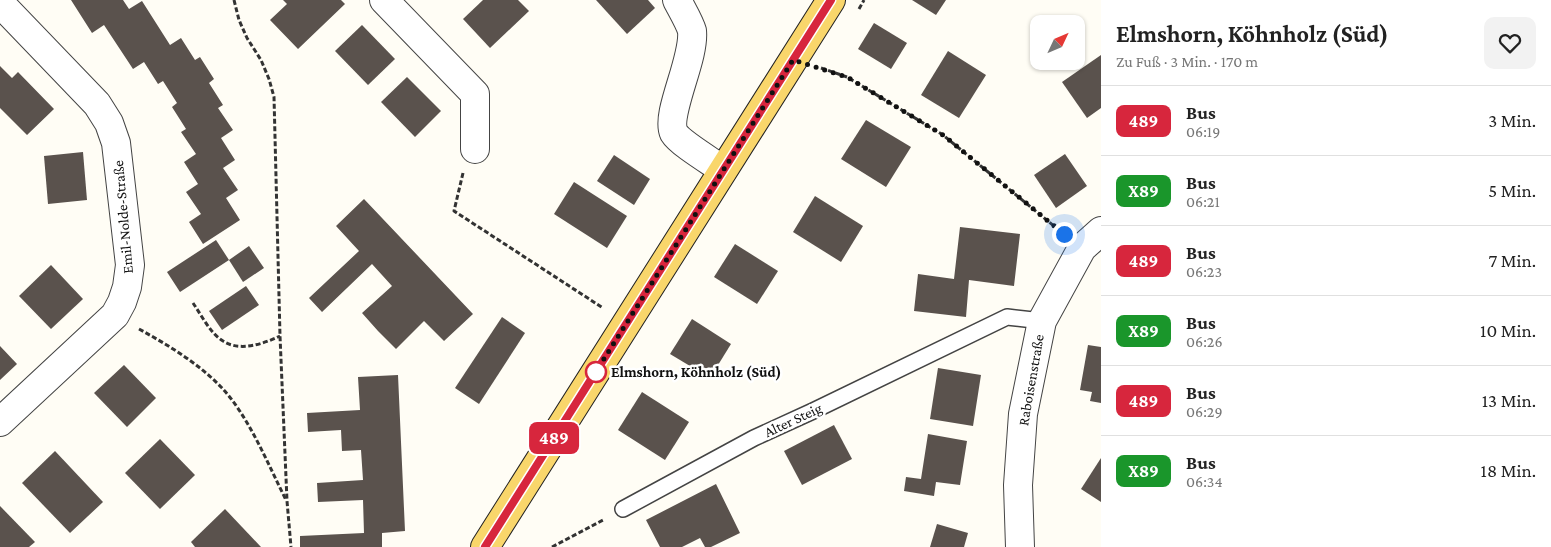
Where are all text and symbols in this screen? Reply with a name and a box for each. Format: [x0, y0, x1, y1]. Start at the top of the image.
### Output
north arrow [1030, 15, 1085, 70]
map controls [1030, 15, 1085, 70]
button: heart [1484, 17, 1536, 69]
text: Elmshorn, Köhnholz (Süd) [1116, 20, 1389, 47]
text: Zu Fuß · 3 Min. · 170 m [1116, 53, 1258, 70]
text: Bus [1186, 102, 1216, 123]
text: 3 Min. [1488, 110, 1536, 131]
text: 489 [1129, 111, 1158, 131]
text: 06:19 [1186, 123, 1220, 140]
street label: Emil-Nolde-Straße [110, 159, 136, 274]
text: Bus [1186, 172, 1216, 193]
text: 5 Min. [1488, 180, 1536, 201]
text: X89 [1128, 181, 1159, 201]
text: 06:21 [1186, 193, 1220, 210]
your location [1052, 222, 1077, 247]
text: Bus [1186, 242, 1216, 263]
text: 7 Min. [1488, 250, 1536, 271]
text: 489 [1129, 251, 1158, 271]
text: 06:23 [1186, 263, 1222, 280]
text: Bus [1186, 312, 1216, 333]
text: 10 Min. [1480, 320, 1536, 341]
text: X89 [1128, 321, 1159, 341]
street label: Raboisenstraße [1015, 333, 1047, 427]
text: 06:26 [1186, 333, 1223, 350]
marker: Elmshorn, Köhnholz (Süd) [585, 361, 607, 383]
place label: Elmshorn, Köhnholz (Süd) [611, 364, 781, 381]
text: Bus [1186, 382, 1216, 403]
text: 13 Min. [1482, 390, 1536, 411]
text: 489 [1129, 391, 1158, 411]
street label: Alter Steig [762, 400, 825, 441]
text: 06:29 [1186, 403, 1223, 420]
line badge: 489 [525, 422, 583, 454]
text: 489 [539, 428, 569, 448]
text: Bus [1186, 452, 1216, 473]
text: 18 Min. [1481, 460, 1536, 481]
text: X89 [1128, 461, 1159, 481]
text: 06:34 [1186, 473, 1223, 490]

